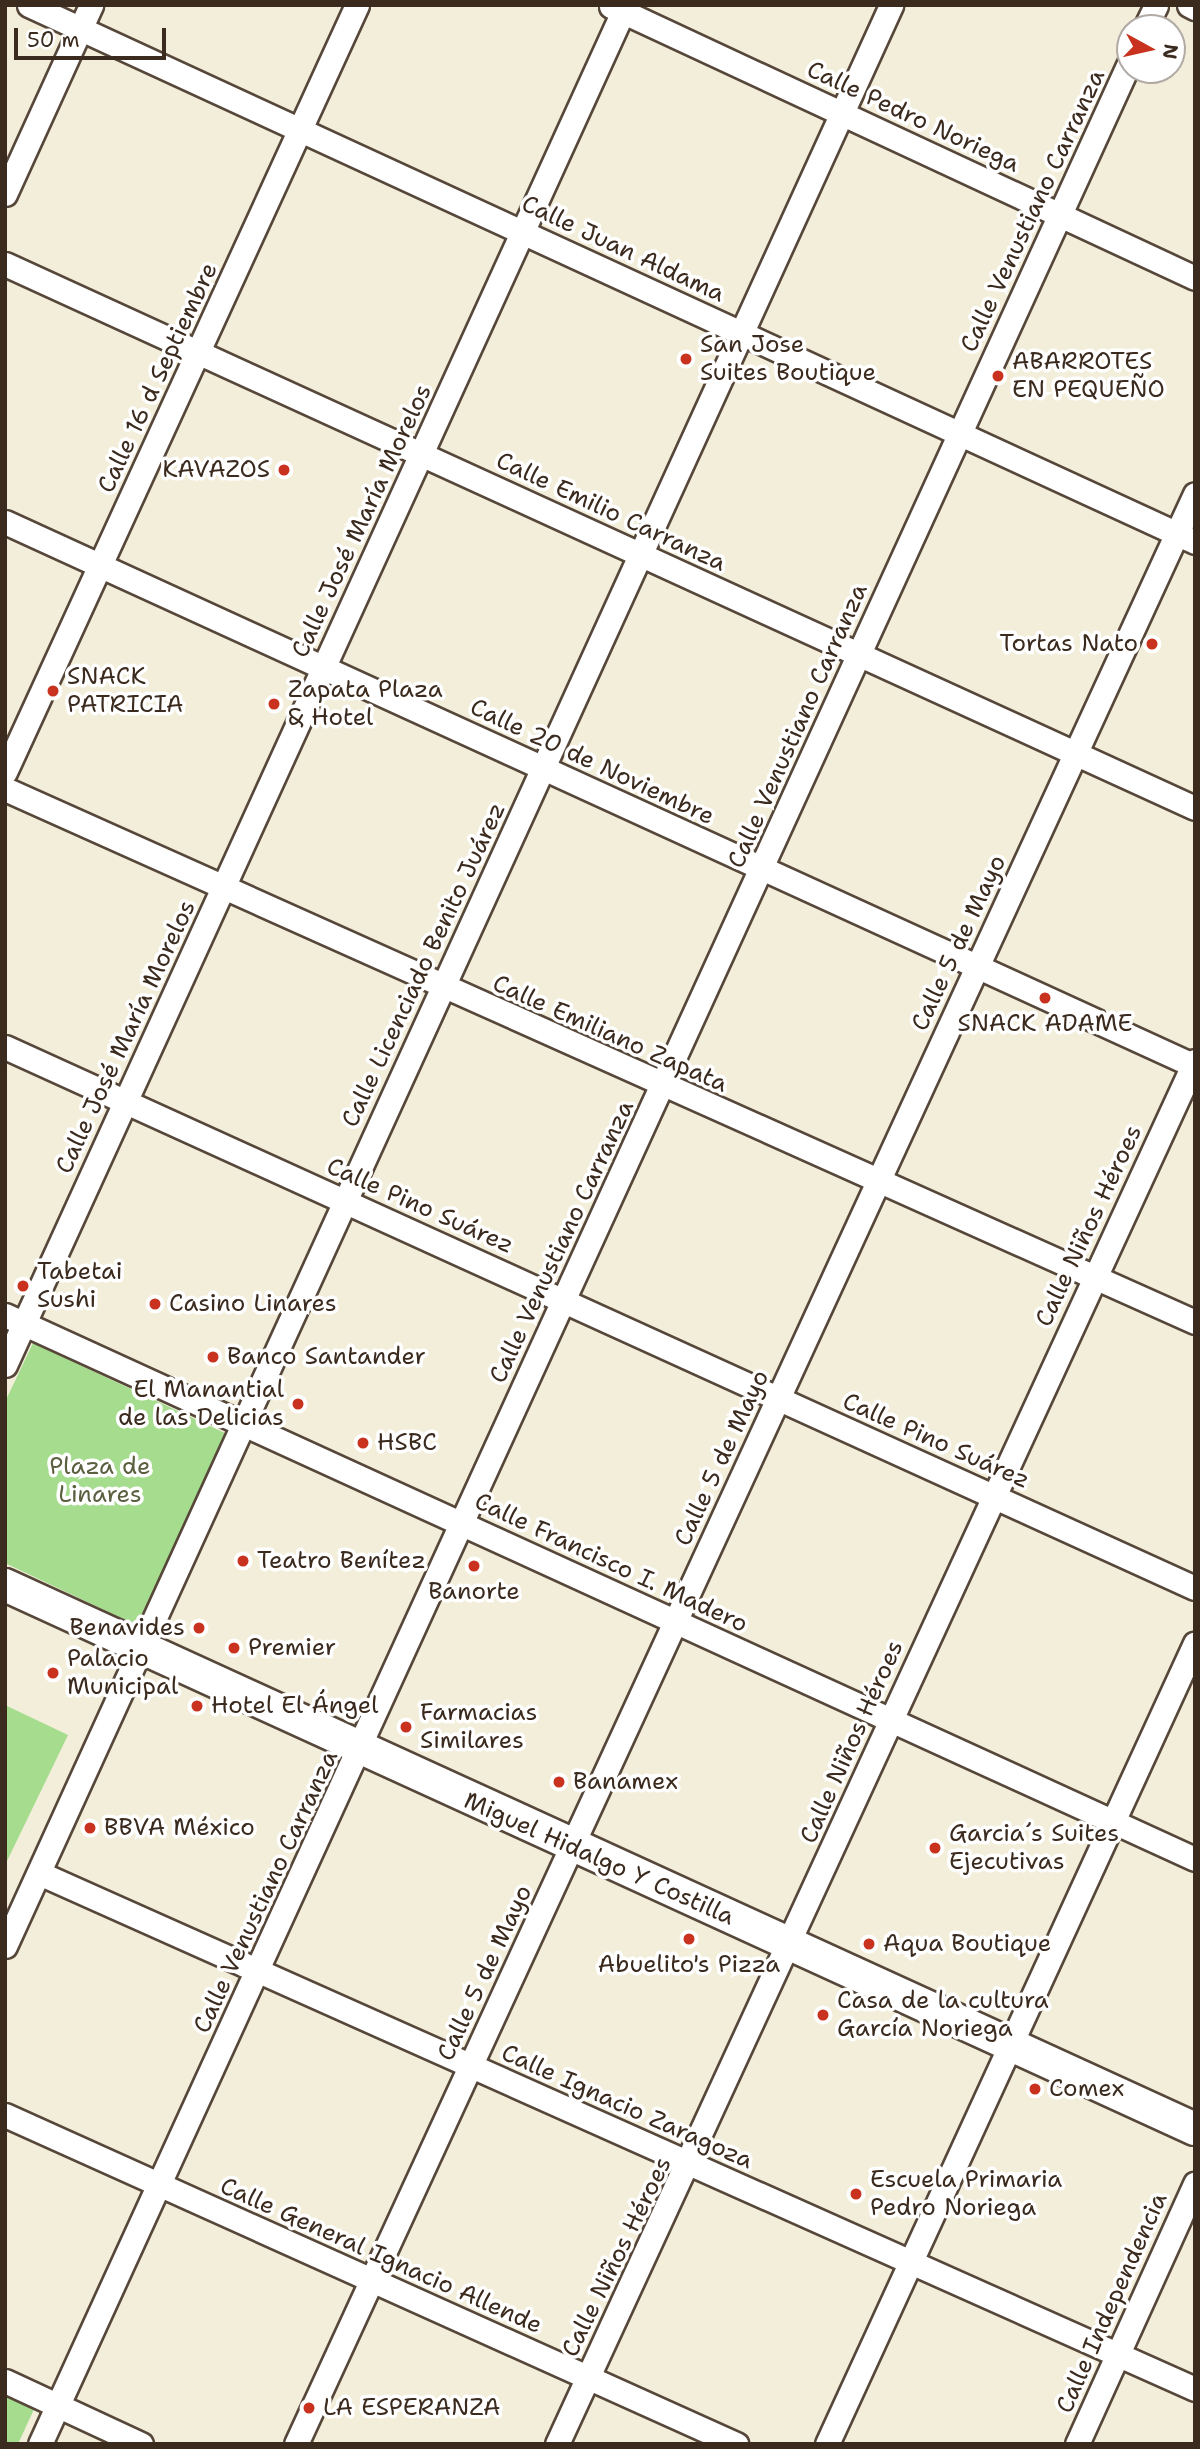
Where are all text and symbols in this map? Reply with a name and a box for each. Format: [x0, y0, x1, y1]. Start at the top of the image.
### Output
scale bar [18, 14, 170, 58]
north arrow [1116, 14, 1186, 84]
text: 50 m [27, 26, 80, 54]
text: N [1157, 43, 1184, 61]
street label: Calle Pedro Noriega [802, 55, 1024, 179]
street label: Calle Venustiano Carranza [955, 65, 1111, 357]
street label: Calle Juan Aldama [517, 189, 729, 309]
street label: Calle 16 d Septiembre [92, 258, 224, 498]
place label: San Jose Suites Boutique [700, 331, 876, 387]
place label: ABARROTES EN PEQUEÑO [1012, 348, 1165, 404]
marker: San Jose Suites Boutique [678, 351, 694, 367]
marker: ABARROTES EN PEQUEÑO [990, 368, 1006, 384]
street label: Calle José María Morelos [286, 380, 438, 662]
street label: Calle Emilio Carranza [491, 446, 731, 578]
place label: KAVAZOS [162, 456, 270, 484]
marker: KAVAZOS [276, 462, 292, 478]
street label: Calle Venustiano Carranza [722, 579, 874, 873]
place label: Tortas Nato [1000, 630, 1138, 658]
marker: Tortas Nato [1144, 636, 1160, 652]
place label: SNACK PATRICIA [67, 663, 183, 719]
place label: Zapata Plaza & Hotel [288, 676, 443, 732]
marker: SNACK PATRICIA [45, 683, 61, 699]
street label: Calle 20 de Noviembre [465, 693, 719, 831]
marker: Zapata Plaza & Hotel [266, 696, 282, 712]
street label: Calle Licenciado Benito Juárez [336, 798, 512, 1132]
street label: Calle 5 de Mayo [906, 851, 1012, 1035]
street label: Calle José María Morelos [50, 896, 202, 1178]
street label: Calle Emiliano Zapata [488, 969, 732, 1099]
marker: SNACK ADAME [1037, 990, 1053, 1006]
place label: SNACK ADAME [957, 1010, 1133, 1038]
street label: Calle Venustiano Carranza [484, 1096, 640, 1388]
street label: Calle Niños Héroes [1030, 1121, 1148, 1331]
street label: Calle Pino Suárez [322, 1152, 518, 1260]
place label: Tabetai Sushi [37, 1258, 123, 1314]
marker: Tabetai Sushi [15, 1278, 31, 1294]
place label: Casino Linares [169, 1290, 337, 1318]
marker: Casino Linares [147, 1296, 163, 1312]
place label: Banco Santander [227, 1343, 426, 1371]
marker: Banco Santander [205, 1349, 221, 1365]
street label: Calle 5 de Mayo [669, 1366, 775, 1550]
place label: El Manantial de las Delicias [118, 1376, 284, 1432]
street label: Calle Pino Suárez [838, 1387, 1034, 1495]
marker: El Manantial de las Delicias [290, 1396, 306, 1412]
place label: HSBC [377, 1429, 437, 1457]
marker: HSBC [355, 1435, 371, 1451]
park label: Plaza de Linares [49, 1453, 151, 1509]
street label: Calle Francisco I. Madero [470, 1487, 752, 1639]
place label: Teatro Benítez [257, 1547, 426, 1575]
marker: Teatro Benítez [235, 1553, 251, 1569]
marker: Banorte [466, 1558, 482, 1574]
place label: Banorte [428, 1578, 520, 1606]
place label: Benavides [70, 1614, 185, 1642]
marker: Benavides [191, 1620, 207, 1636]
place label: Premier [248, 1634, 336, 1662]
street label: Calle Niños Héroes [794, 1636, 910, 1848]
marker: Premier [226, 1640, 242, 1656]
place label: Palacio Municipal [67, 1645, 178, 1701]
marker: Palacio Municipal [45, 1665, 61, 1681]
place label: Hotel El Ángel [211, 1692, 378, 1720]
marker: Hotel El Ángel [189, 1698, 205, 1714]
place label: Farmacias Similares [420, 1699, 537, 1755]
marker: Farmacias Similares [398, 1719, 414, 1735]
street label: Calle Venustiano Carranza [188, 1746, 344, 2038]
place label: Banamex [573, 1768, 678, 1796]
marker: Banamex [551, 1774, 567, 1790]
street label: Miguel Hidalgo Y Costilla [459, 1786, 739, 1932]
place label: BBVA México [104, 1814, 255, 1842]
marker: BBVA México [82, 1820, 98, 1836]
place label: Garcia´s Suites Ejecutivas [949, 1820, 1119, 1876]
marker: Garcia´s Suites Ejecutivas [927, 1840, 943, 1856]
street label: Calle 5 de Mayo [432, 1881, 538, 2065]
place label: Aqua Boutique [883, 1930, 1051, 1958]
marker: Abuelito's Pizza [681, 1931, 697, 1947]
marker: Aqua Boutique [861, 1936, 877, 1952]
place label: Abuelito's Pizza [598, 1951, 780, 1979]
place label: Casa de la cultura García Noriega [837, 1987, 1049, 2043]
marker: Casa de la cultura García Noriega [815, 2007, 831, 2023]
street label: Calle Ignacio Zaragoza [497, 2039, 757, 2175]
place label: Comex [1049, 2075, 1124, 2103]
marker: Comex [1027, 2081, 1043, 2097]
street label: Calle Niños Héroes [556, 2152, 678, 2362]
place label: Escuela Primaria Pedro Noriega [870, 2166, 1062, 2222]
street label: Calle General Ignacio Allende [216, 2172, 546, 2340]
marker: Escuela Primaria Pedro Noriega [848, 2186, 864, 2202]
street label: Calle Independencia [1050, 2188, 1174, 2418]
place label: LA ESPERANZA [323, 2394, 501, 2422]
marker: LA ESPERANZA [301, 2400, 317, 2416]

